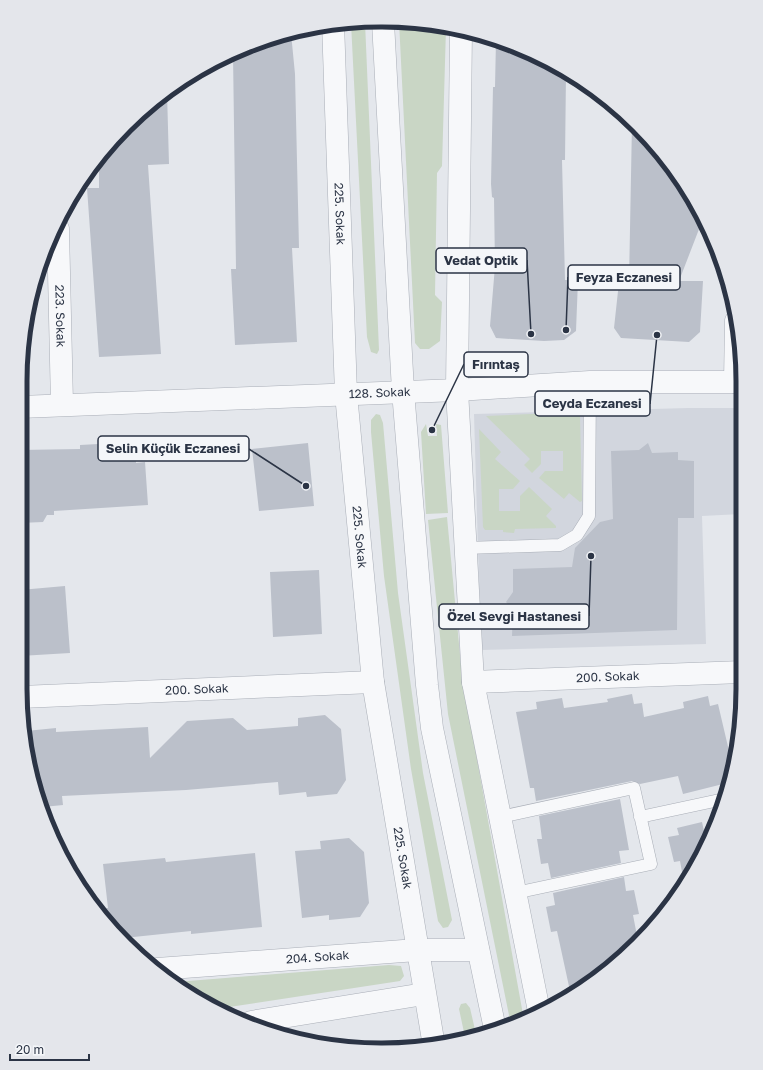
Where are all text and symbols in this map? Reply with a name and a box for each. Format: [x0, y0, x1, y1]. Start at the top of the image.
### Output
street label: 225. Sokak [332, 182, 349, 246]
callout: Vedat Optik [436, 248, 527, 273]
text: Vedat Optik [444, 252, 519, 268]
callout: Feyza Eczanesi [568, 265, 680, 290]
text: Feyza Eczanesi [576, 269, 672, 285]
street label: 223. Sokak [52, 284, 69, 348]
callout: Fırıntaş [464, 352, 528, 377]
text: Fırıntaş [472, 356, 520, 372]
street label: 128. Sokak [349, 384, 411, 401]
callout: Ceyda Eczanesi [535, 391, 650, 416]
text: Ceyda Eczanesi [542, 395, 642, 411]
callout: Selin Küçük Eczanesi [98, 436, 249, 461]
text: Selin Küçük Eczanesi [106, 440, 240, 456]
street label: 225. Sokak [350, 505, 370, 569]
callout: Özel Sevgi Hastanesi [439, 604, 589, 629]
text: Özel Sevgi Hastanesi [447, 608, 581, 624]
street label: 200. Sokak [576, 668, 640, 685]
street label: 200. Sokak [165, 680, 229, 698]
street label: 225. Sokak [390, 826, 416, 890]
street label: 204. Sokak [285, 947, 350, 967]
scale bar [10, 1036, 89, 1062]
text: 20 m [16, 1042, 44, 1057]

